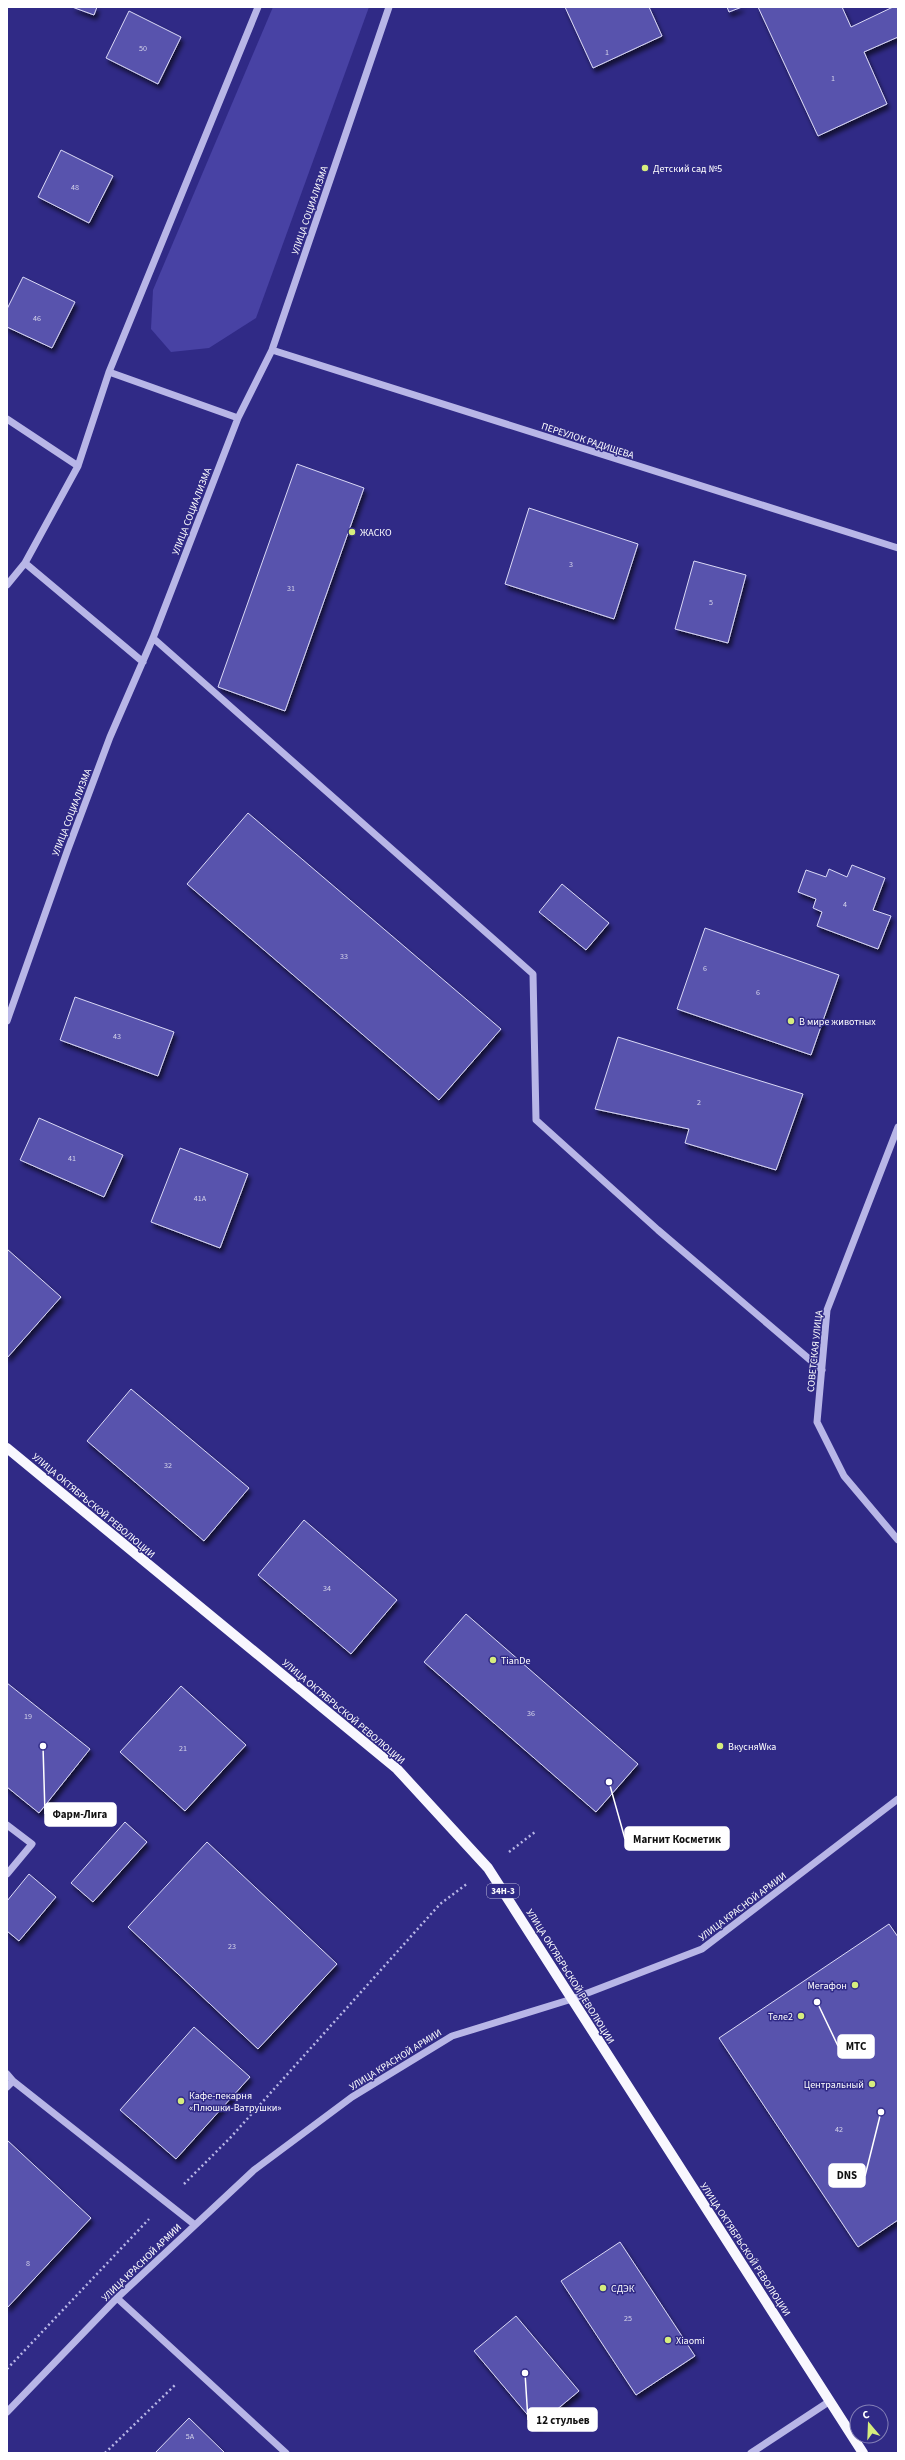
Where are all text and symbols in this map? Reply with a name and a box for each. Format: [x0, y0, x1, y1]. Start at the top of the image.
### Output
house number: 50 [139, 43, 147, 54]
house number: 1 [605, 47, 609, 58]
house number: 1 [831, 73, 835, 84]
place label: Детский сад №5 [653, 162, 722, 176]
marker: Детский сад №5 [640, 163, 650, 173]
street label: УЛИЦА СОЦИАЛИЗМА [288, 164, 332, 256]
house number: 48 [71, 182, 79, 193]
house number: 46 [33, 313, 41, 324]
street label: ПЕРЕУЛОК РАДИЩЕВА [540, 419, 636, 463]
street label: УЛИЦА СОЦИАЛИЗМА [169, 465, 215, 557]
place label: ЖАСКО [360, 526, 392, 540]
marker: ЖАСКО [347, 527, 357, 537]
house number: 3 [569, 559, 573, 570]
house number: 31 [287, 583, 295, 594]
house number: 5 [709, 597, 713, 608]
street label: УЛИЦА СОЦИАЛИЗМА [49, 766, 95, 858]
house number: 4 [843, 899, 847, 910]
house number: 33 [340, 951, 348, 962]
house number: 6 [703, 963, 707, 974]
house number: 6 [756, 987, 760, 998]
place label: В мире животных [799, 1015, 876, 1029]
marker: В мире животных [786, 1016, 796, 1026]
house number: 43 [113, 1031, 121, 1042]
house number: 2 [697, 1097, 701, 1108]
house number: 41 [68, 1153, 76, 1164]
house number: 41А [194, 1193, 207, 1204]
street label: СОВЕТСКАЯ УЛИЦА [804, 1309, 826, 1393]
street label: УЛИЦА ОКТЯБРЬСКОЙ РЕВОЛЮЦИИ [29, 1450, 158, 1561]
house number: 32 [164, 1460, 172, 1471]
house number: 34 [323, 1583, 331, 1594]
place label: TianDe [501, 1654, 530, 1668]
marker: TianDe [488, 1655, 498, 1665]
street label: УЛИЦА ОКТЯБРЬСКОЙ РЕВОЛЮЦИИ [279, 1656, 408, 1767]
house number: 36 [527, 1708, 535, 1719]
house number: 19 [24, 1711, 32, 1722]
place label: ВкусняWка [728, 1740, 776, 1754]
marker: ВкусняWка [715, 1741, 725, 1751]
house number: 21 [179, 1743, 187, 1754]
callout: Фарм-Лига [45, 1803, 116, 1826]
text: Фарм-Лига [53, 1807, 108, 1822]
callout: Магнит Косметик [625, 1827, 729, 1850]
text: Магнит Косметик [633, 1832, 721, 1847]
street label: УЛИЦА КРАСНОЙ АРМИИ [696, 1869, 789, 1944]
road number: 34Н-3 [487, 1884, 519, 1898]
street label: УЛИЦА ОКТЯБРЬСКОЙ РЕВОЛЮЦИИ [523, 1906, 618, 2047]
house number: 23 [228, 1941, 236, 1952]
place label: Мегафон [808, 1979, 847, 1993]
marker: Мегафон [850, 1980, 860, 1990]
place label: Теле2 [768, 2010, 793, 2024]
marker: Теле2 [796, 2011, 806, 2021]
street label: УЛИЦА КРАСНОЙ АРМИИ [347, 2026, 444, 2094]
callout: МТС [838, 2035, 874, 2058]
text: МТС [846, 2039, 867, 2054]
place label: Центральный [804, 2078, 864, 2092]
marker: Центральный [867, 2079, 877, 2089]
place label: Кафе-пекарня «Плюшки-Ватрушки» [189, 2089, 282, 2115]
marker: Кафе-пекарня «Плюшки-Ватрушки» [176, 2096, 186, 2106]
house number: 42 [835, 2124, 843, 2135]
callout: DNS [829, 2164, 865, 2187]
text: DNS [837, 2168, 857, 2183]
street label: УЛИЦА ОКТЯБРЬСКОЙ РЕВОЛЮЦИИ [697, 2180, 794, 2319]
street label: УЛИЦА КРАСНОЙ АРМИИ [99, 2221, 185, 2305]
house number: 8 [26, 2258, 30, 2269]
place label: СДЭК [611, 2282, 635, 2296]
marker: СДЭК [598, 2283, 608, 2293]
house number: 25 [624, 2313, 632, 2324]
place label: Xiaomi [676, 2334, 705, 2348]
marker: Xiaomi [663, 2335, 673, 2345]
north arrow [849, 2404, 889, 2444]
text: С [860, 2407, 872, 2423]
callout: 12 стульев [528, 2408, 597, 2431]
text: 12 стульев [536, 2413, 590, 2428]
house number: 5А [186, 2431, 195, 2442]

